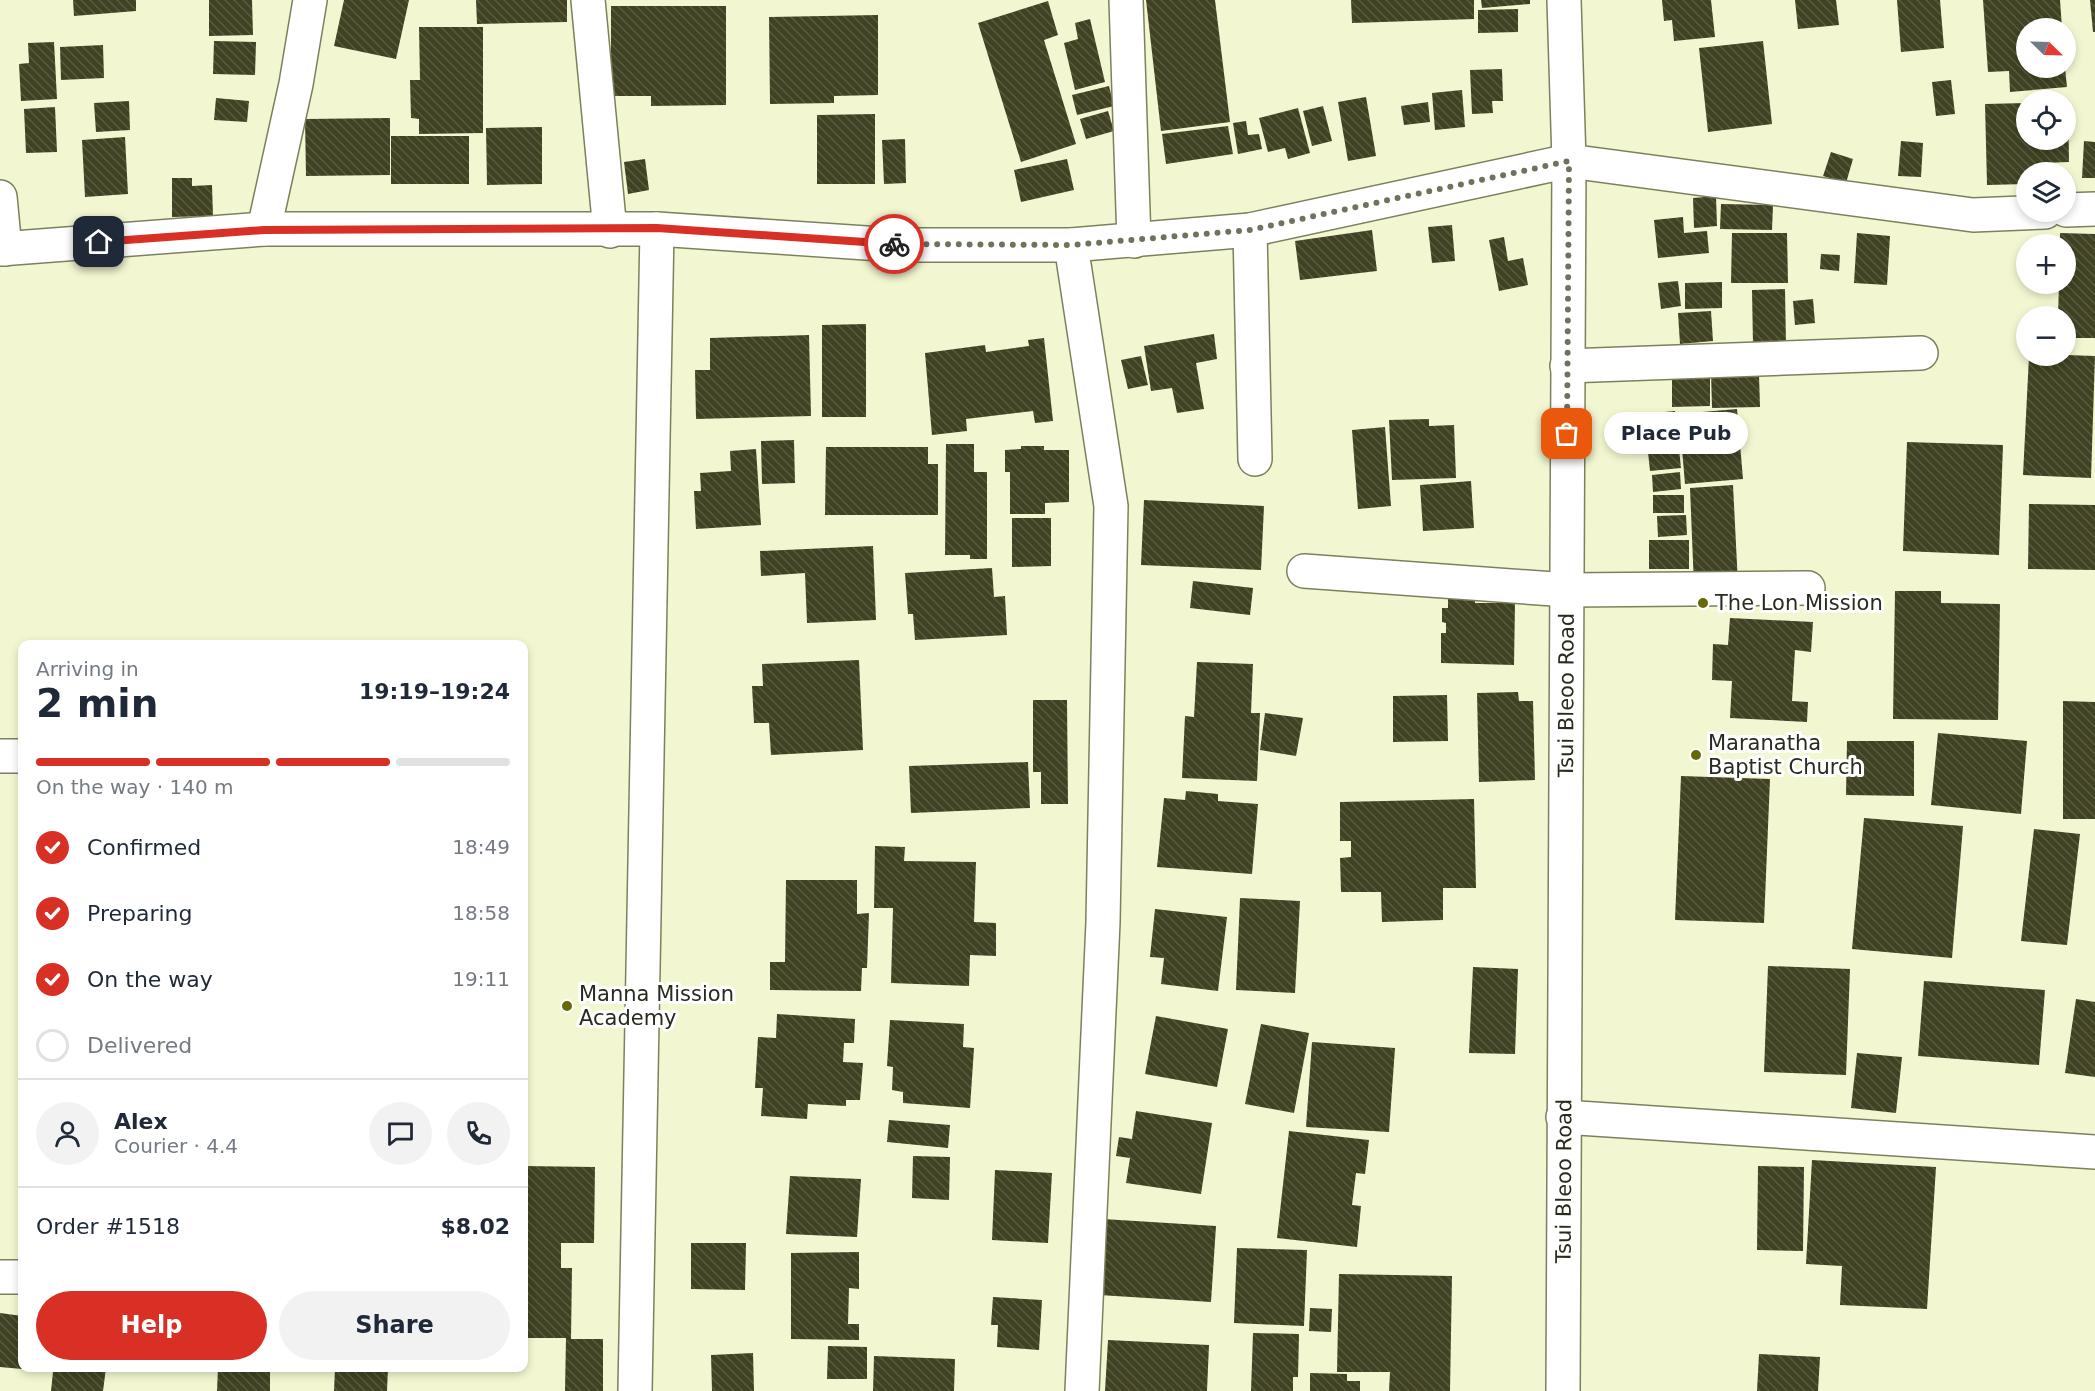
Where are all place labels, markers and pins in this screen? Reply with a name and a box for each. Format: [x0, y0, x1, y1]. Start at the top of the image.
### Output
pin [73, 216, 124, 267]
pin [1541, 408, 1592, 459]
callout: Place Pub [1603, 413, 1747, 455]
place label: The Lon Mission [1714, 591, 1883, 615]
marker: The Lon Mission [1696, 596, 1710, 610]
place label: Maranatha Baptist Church [1708, 731, 1863, 779]
marker: Maranatha Baptist Church [1689, 748, 1703, 762]
place label: Manna Mission Academy [579, 982, 734, 1030]
marker: Manna Mission Academy [560, 999, 574, 1013]

